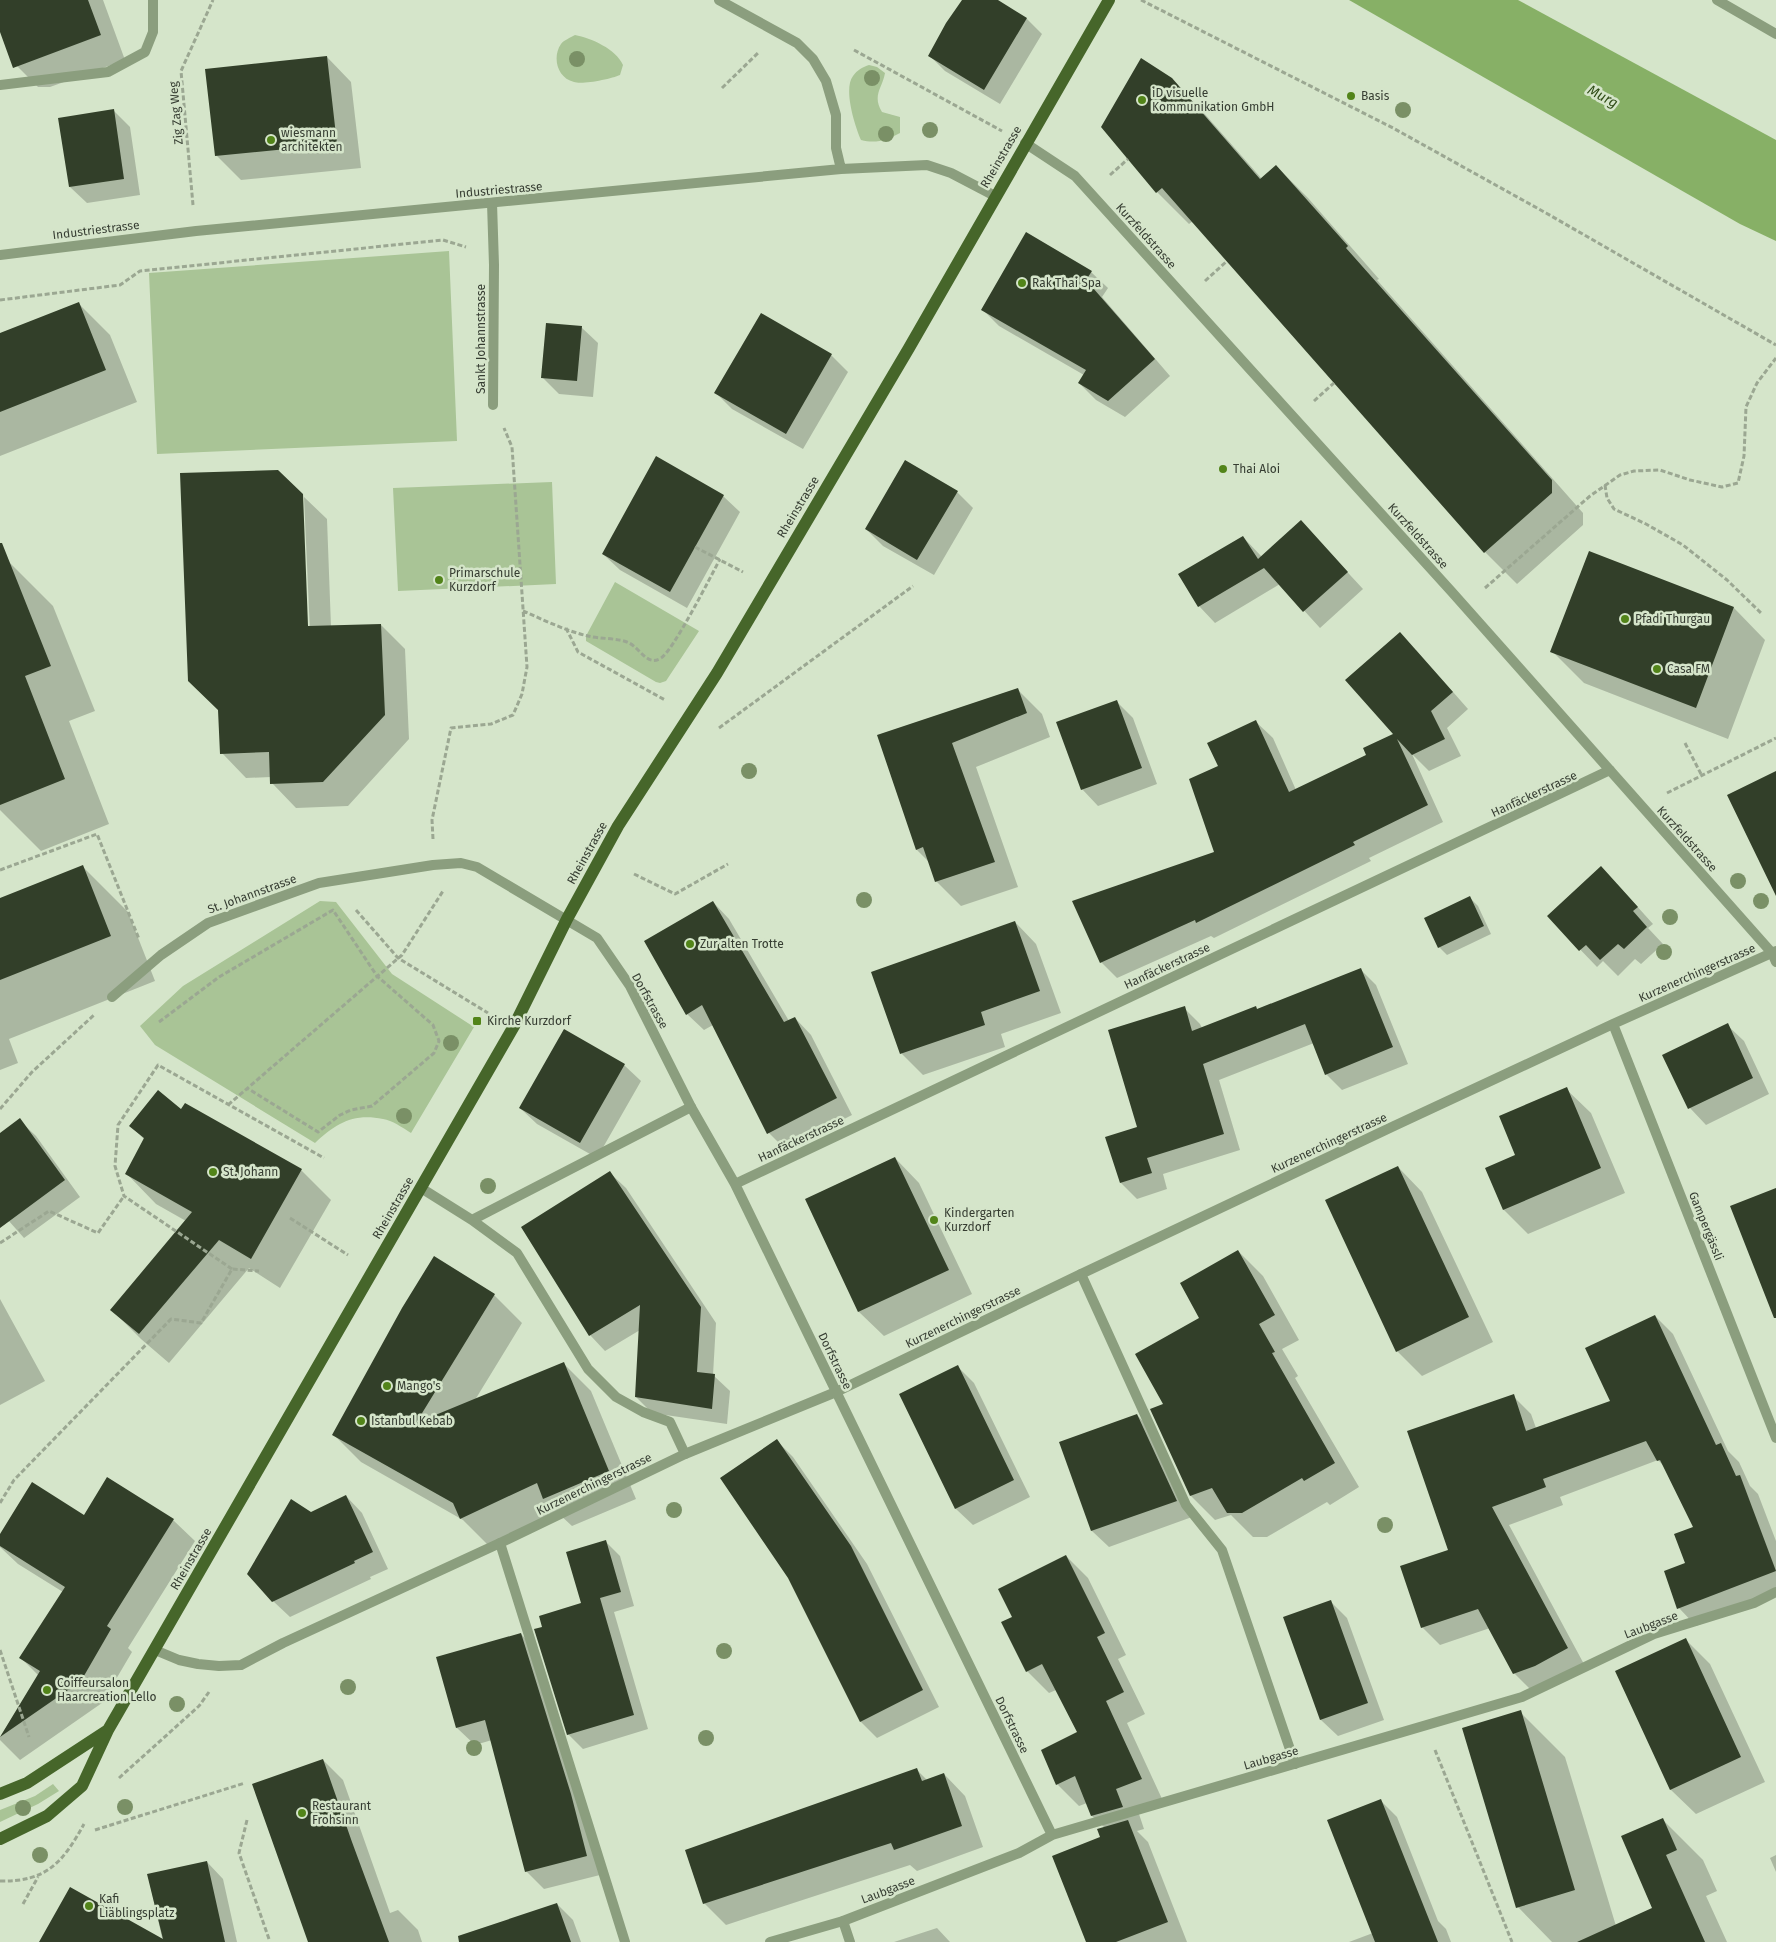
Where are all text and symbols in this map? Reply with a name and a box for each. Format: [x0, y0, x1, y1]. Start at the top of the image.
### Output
street label: Zig Zag Weg [166, 80, 186, 145]
water label: Murg [1585, 81, 1621, 112]
place label: iD visuelle Kommunikation GmbH [1152, 86, 1274, 114]
place label: Basis [1361, 89, 1390, 103]
marker: Basis [1345, 90, 1357, 102]
marker: iD visuelle Kommunikation GmbH [1136, 94, 1148, 106]
street label: Rheinstrasse [978, 123, 1024, 191]
place label: wiesmann architekten [281, 126, 343, 154]
marker: wiesmann architekten [265, 134, 277, 146]
street label: Industriestrasse [455, 179, 543, 201]
street label: Kurzfeldstrasse [1113, 200, 1179, 272]
street label: Industriestrasse [52, 218, 140, 242]
place label: Rak Thai Spa [1032, 276, 1101, 290]
marker: Rak Thai Spa [1016, 277, 1028, 289]
street label: Sankt Johannstrasse [474, 284, 488, 394]
place label: Thai Aloi [1233, 462, 1280, 476]
marker: Thai Aloi [1217, 463, 1229, 475]
street label: Rheinstrasse [774, 474, 822, 540]
street label: Kurzfeldstrasse [1385, 500, 1451, 572]
place label: Primarschule Kurzdorf [449, 566, 520, 594]
marker: Primarschule Kurzdorf [433, 574, 445, 586]
place label: Pfadi Thurgau [1635, 612, 1710, 626]
marker: Pfadi Thurgau [1619, 613, 1631, 625]
place label: Casa FM [1667, 662, 1710, 676]
marker: Casa FM [1651, 663, 1663, 675]
street label: Hanfäckerstrasse [1489, 768, 1579, 820]
street label: Kurzfeldstrasse [1654, 803, 1720, 875]
street label: Rheinstrasse [564, 819, 610, 887]
street label: St. Johannstrasse [206, 871, 298, 917]
place label: Zur alten Trotte [700, 937, 784, 951]
marker: Zur alten Trotte [684, 938, 696, 950]
street label: Hanfäckerstrasse [1122, 940, 1212, 992]
street label: Kurzenerchingerstrasse [1636, 941, 1758, 1005]
street label: Dorfstrasse [629, 971, 671, 1031]
place label: Kirche Kurzdorf [487, 1014, 572, 1028]
marker: Kirche Kurzdorf [471, 1015, 483, 1027]
street label: Kurzenerchingerstrasse [1269, 1110, 1389, 1176]
street label: Hanfäckerstrasse [756, 1113, 846, 1165]
place label: St. Johann [223, 1165, 278, 1179]
marker: St. Johann [207, 1166, 219, 1178]
street label: Rheinstrasse [370, 1174, 416, 1242]
street label: Gampergässli [1686, 1190, 1726, 1262]
place label: Kindergarten Kurzdorf [944, 1206, 1015, 1234]
marker: Kindergarten Kurzdorf [928, 1214, 940, 1226]
street label: Kurzenerchingerstrasse [903, 1283, 1023, 1351]
street label: Dorfstrasse [815, 1330, 855, 1392]
place label: Mango's [397, 1379, 441, 1393]
marker: Mango's [381, 1380, 393, 1392]
place label: Istanbul Kebab [371, 1414, 453, 1428]
marker: Istanbul Kebab [355, 1415, 367, 1427]
street label: Kurzenerchingerstrasse [534, 1450, 654, 1518]
street label: Rheinstrasse [168, 1525, 214, 1593]
street label: Laubgasse [1622, 1608, 1680, 1642]
place label: Coiffeursalon Haarcreation Lello [57, 1676, 157, 1704]
marker: Coiffeursalon Haarcreation Lello [41, 1684, 53, 1696]
street label: Dorfstrasse [992, 1694, 1032, 1756]
street label: Laubgasse [1242, 1743, 1300, 1773]
place label: Restaurant Frohsinn [312, 1799, 372, 1827]
marker: Restaurant Frohsinn [296, 1807, 308, 1819]
street label: Laubgasse [859, 1873, 917, 1907]
place label: Kafi Liäblingsplatz [99, 1892, 174, 1920]
marker: Kafi Liäblingsplatz [83, 1900, 95, 1912]

